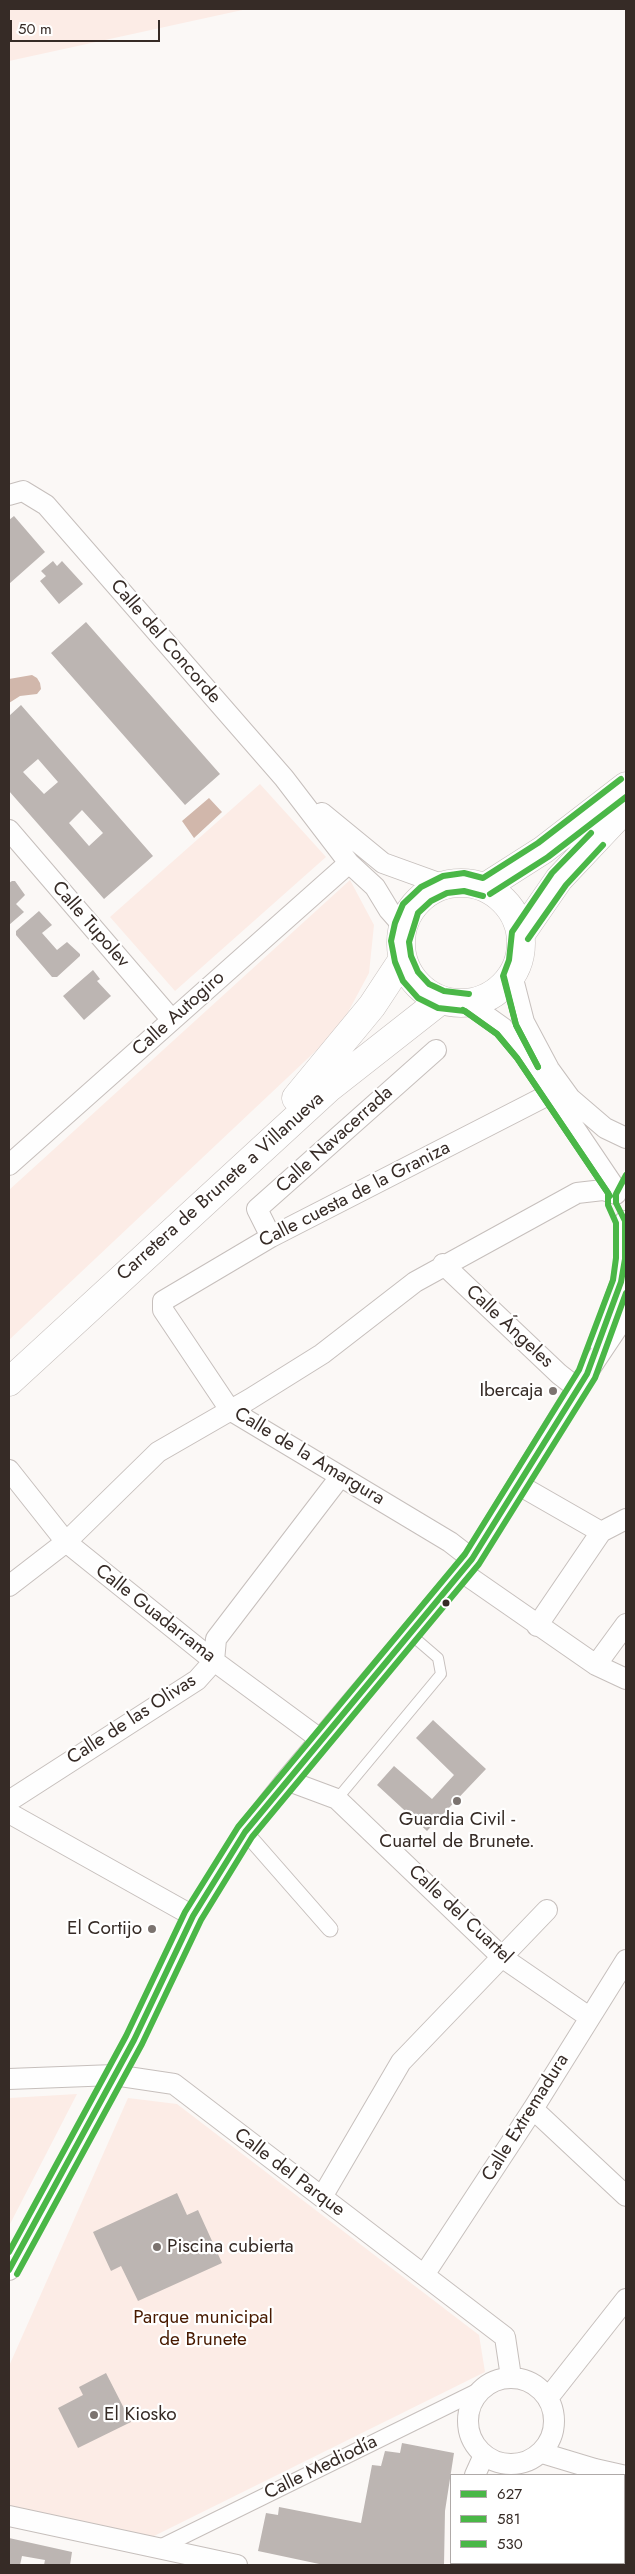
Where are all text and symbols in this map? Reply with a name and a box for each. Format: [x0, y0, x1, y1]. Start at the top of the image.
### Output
scale bar [12, 10, 162, 42]
text: 50 m [18, 18, 52, 40]
street label: Calle del Concorde [105, 575, 225, 709]
street label: Calle Tupolev [46, 877, 134, 973]
street label: Calle Autogiro [128, 967, 230, 1061]
street label: Calle Navacerrada [272, 1082, 398, 1198]
street label: Carretera de Brunete a Villanueva [113, 1088, 329, 1286]
street label: Calle cuesta de la Graniza [256, 1137, 454, 1253]
street label: Calle Ángeles [461, 1281, 557, 1373]
place label: Ibercaja [479, 1380, 543, 1402]
marker: Ibercaja [547, 1385, 559, 1397]
street label: Calle de la Amargura [230, 1403, 388, 1511]
street label: Calle Guadarrama [90, 1560, 220, 1668]
unlabelled marker [441, 1598, 451, 1608]
street label: Calle de las Olivas [63, 1670, 201, 1770]
marker: Guardia Civil - Cuartel de Brunete. [451, 1795, 463, 1807]
place label: Guardia Civil - Cuartel de Brunete. [379, 1809, 535, 1853]
street label: Calle del Cuartel [403, 1861, 517, 1969]
place label: El Cortijo [67, 1918, 142, 1940]
marker: El Cortijo [146, 1923, 158, 1935]
street label: Calle Extremadura [478, 2050, 574, 2186]
street label: Calle del Parque [229, 2124, 349, 2222]
place label: Piscina cubierta [167, 2236, 294, 2258]
marker: Piscina cubierta [151, 2241, 163, 2253]
park label: Parque municipal de Brunete [133, 2307, 273, 2351]
place label: El Kiosko [104, 2404, 177, 2426]
marker: El Kiosko [88, 2409, 100, 2421]
street label: Calle Mediodía [261, 2431, 381, 2505]
legend [450, 2474, 625, 2564]
text: 627 [497, 2483, 522, 2505]
text: 581 [497, 2508, 520, 2530]
text: 530 [497, 2533, 523, 2555]

